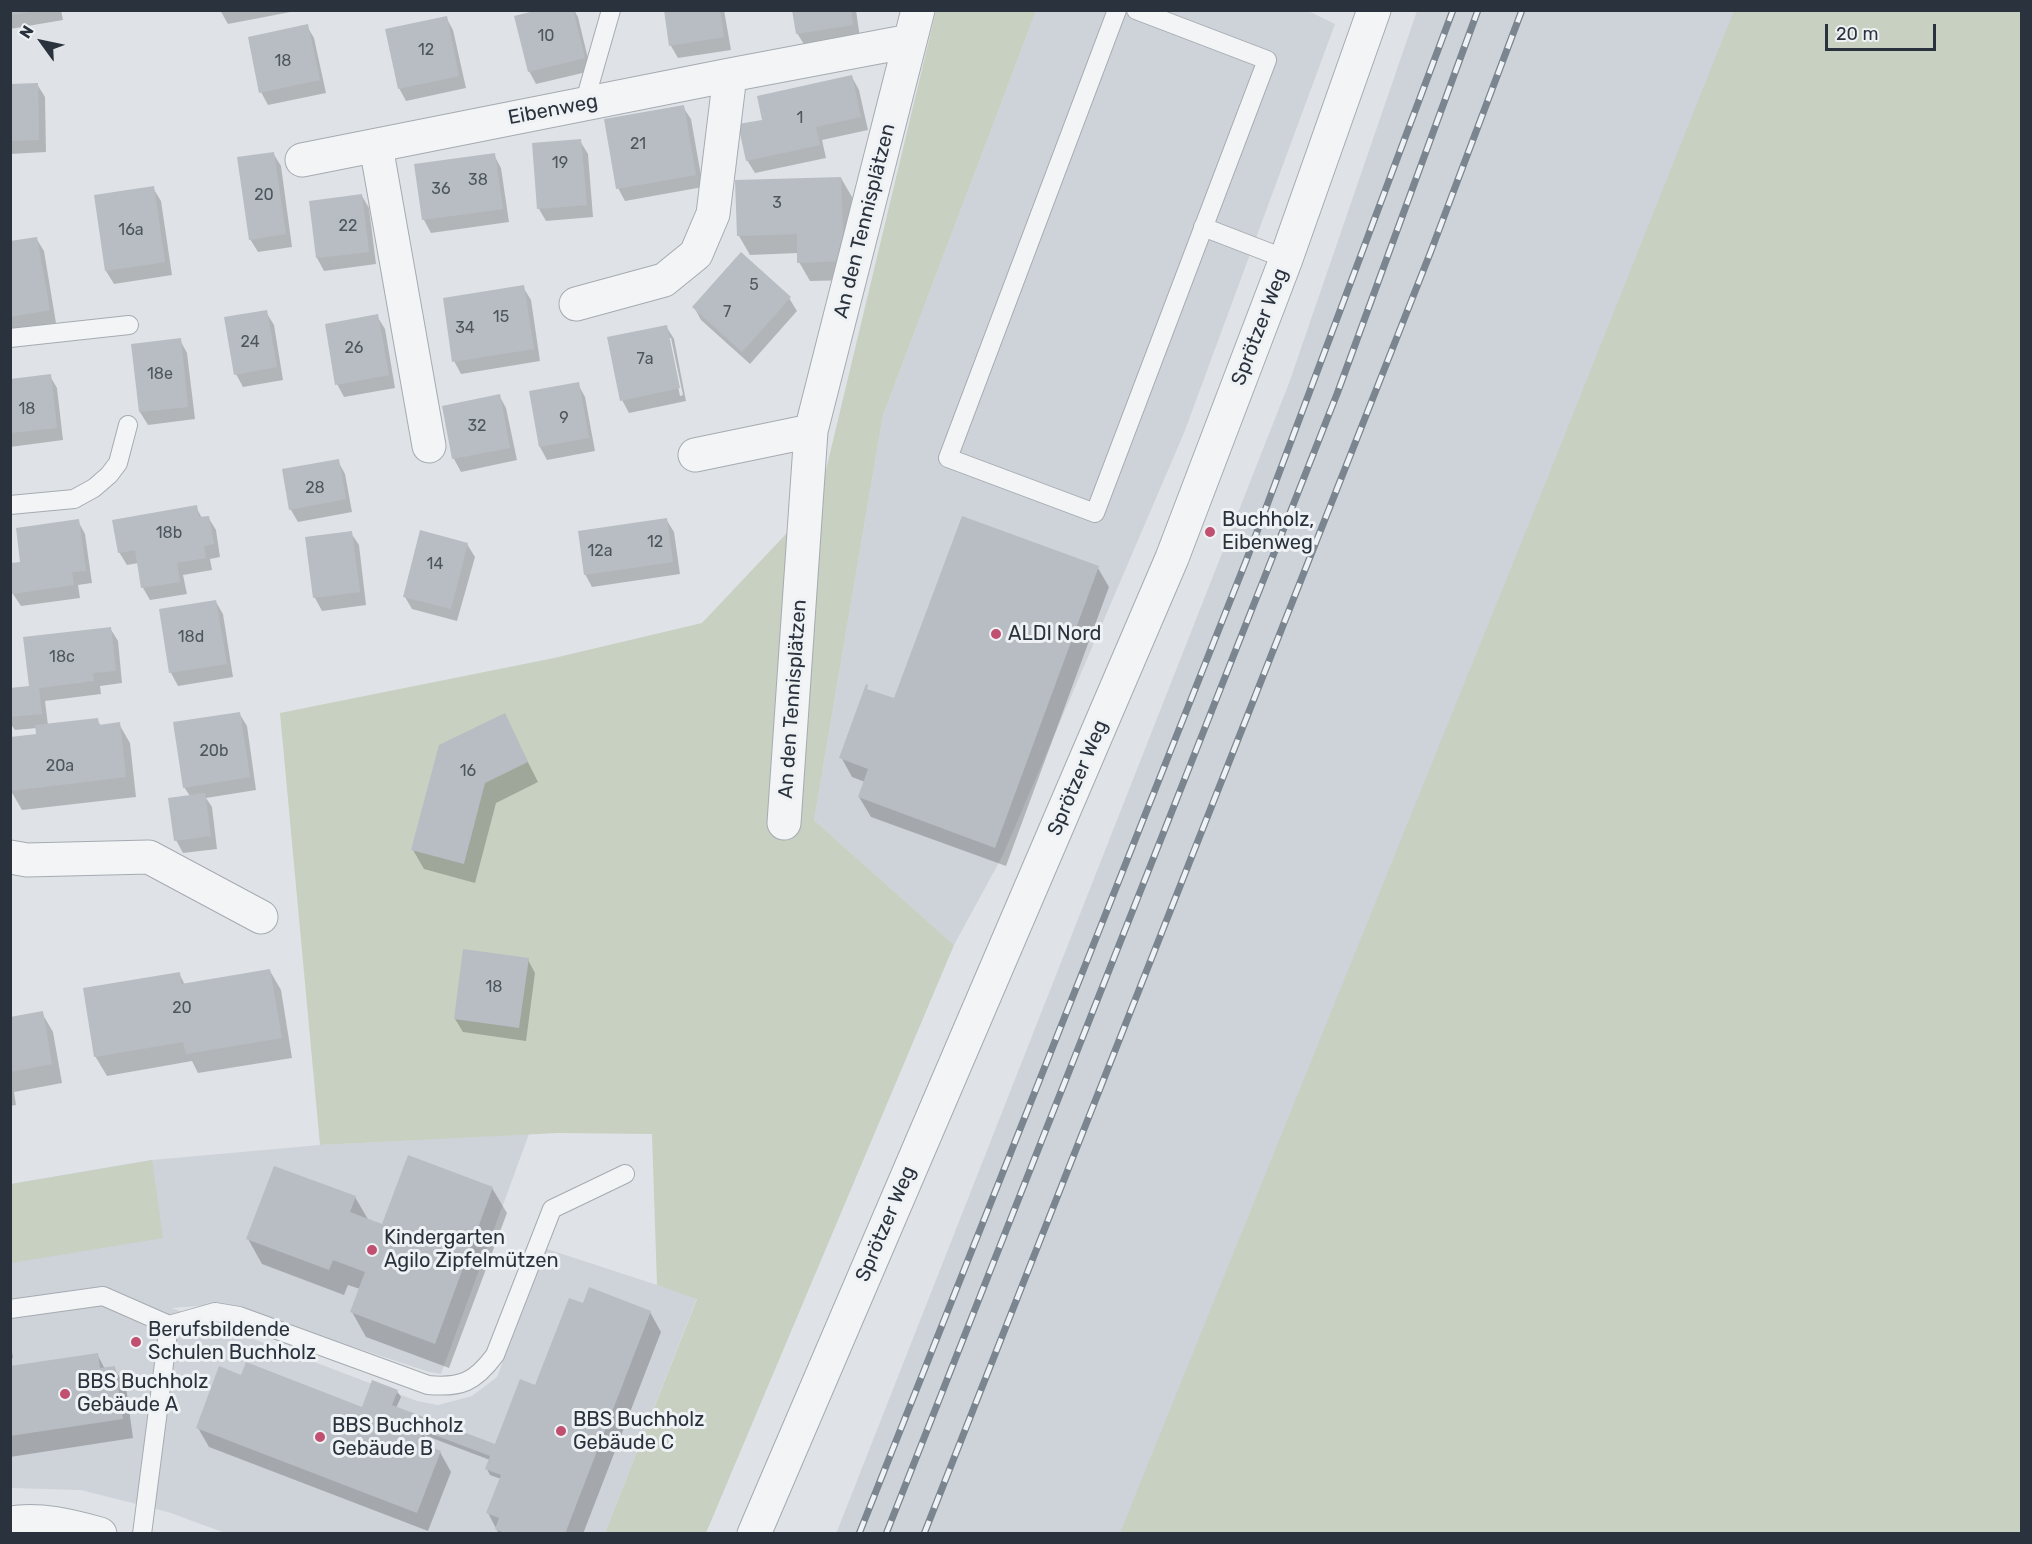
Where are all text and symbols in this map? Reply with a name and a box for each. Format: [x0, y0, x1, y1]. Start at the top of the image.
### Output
north arrow [12, 12, 72, 72]
scale bar [1828, 12, 1939, 50]
text: N [15, 22, 38, 42]
text: 20 m [1836, 23, 1878, 45]
house number: 10 [537, 26, 555, 46]
house number: 12 [418, 40, 434, 60]
house number: 18 [274, 51, 292, 71]
street label: Eibenweg [506, 90, 600, 130]
house number: 1 [797, 108, 803, 128]
street label: An den Tennisplätzen [829, 121, 901, 321]
house number: 21 [630, 134, 646, 154]
house number: 19 [552, 153, 568, 173]
house number: 38 [468, 170, 488, 190]
house number: 36 [431, 179, 451, 199]
house number: 20 [254, 185, 274, 205]
house number: 3 [772, 193, 782, 213]
house number: 22 [339, 216, 357, 236]
house number: 16a [118, 220, 144, 240]
street label: Sprötzer Weg [1227, 265, 1293, 389]
house number: 5 [749, 275, 759, 295]
house number: 7 [723, 302, 731, 322]
house number: 15 [493, 307, 509, 327]
house number: 34 [455, 318, 475, 338]
house number: 24 [240, 332, 260, 352]
house number: 26 [344, 338, 364, 358]
house number: 7a [636, 349, 654, 369]
house number: 18e [147, 364, 173, 384]
house number: 18 [18, 399, 36, 419]
house number: 9 [559, 408, 569, 428]
house number: 32 [467, 416, 487, 436]
house number: 28 [305, 478, 325, 498]
place label: Buchholz, Eibenweg [1222, 508, 1314, 555]
house number: 18b [156, 523, 182, 543]
marker: Buchholz, Eibenweg [1203, 525, 1217, 539]
house number: 12 [647, 532, 663, 552]
house number: 12a [587, 541, 613, 561]
house number: 14 [427, 554, 443, 574]
street label: An den Tennisplätzen [774, 599, 812, 799]
place label: ALDI Nord [1008, 622, 1101, 646]
house number: 18d [178, 627, 204, 647]
marker: ALDI Nord [989, 627, 1003, 641]
house number: 18c [49, 647, 75, 667]
street label: Sprötzer Weg [1043, 716, 1113, 840]
house number: 20b [199, 741, 229, 761]
house number: 20a [46, 756, 74, 776]
house number: 16 [460, 761, 476, 781]
house number: 18 [485, 977, 503, 997]
house number: 20 [172, 998, 192, 1018]
street label: Sprötzer Weg [851, 1162, 921, 1286]
place label: Kindergarten Agilo Zipfelmützen [384, 1226, 558, 1273]
marker: Kindergarten Agilo Zipfelmützen [365, 1243, 379, 1257]
place label: Berufsbildende Schulen Buchholz [148, 1318, 316, 1365]
marker: Berufsbildende Schulen Buchholz [129, 1335, 143, 1349]
place label: BBS Buchholz Gebäude A [77, 1370, 208, 1417]
marker: BBS Buchholz Gebäude A [58, 1387, 72, 1401]
place label: BBS Buchholz Gebäude C [573, 1408, 704, 1455]
place label: BBS Buchholz Gebäude B [332, 1414, 463, 1461]
marker: BBS Buchholz Gebäude C [554, 1424, 568, 1438]
marker: BBS Buchholz Gebäude B [313, 1430, 327, 1444]

